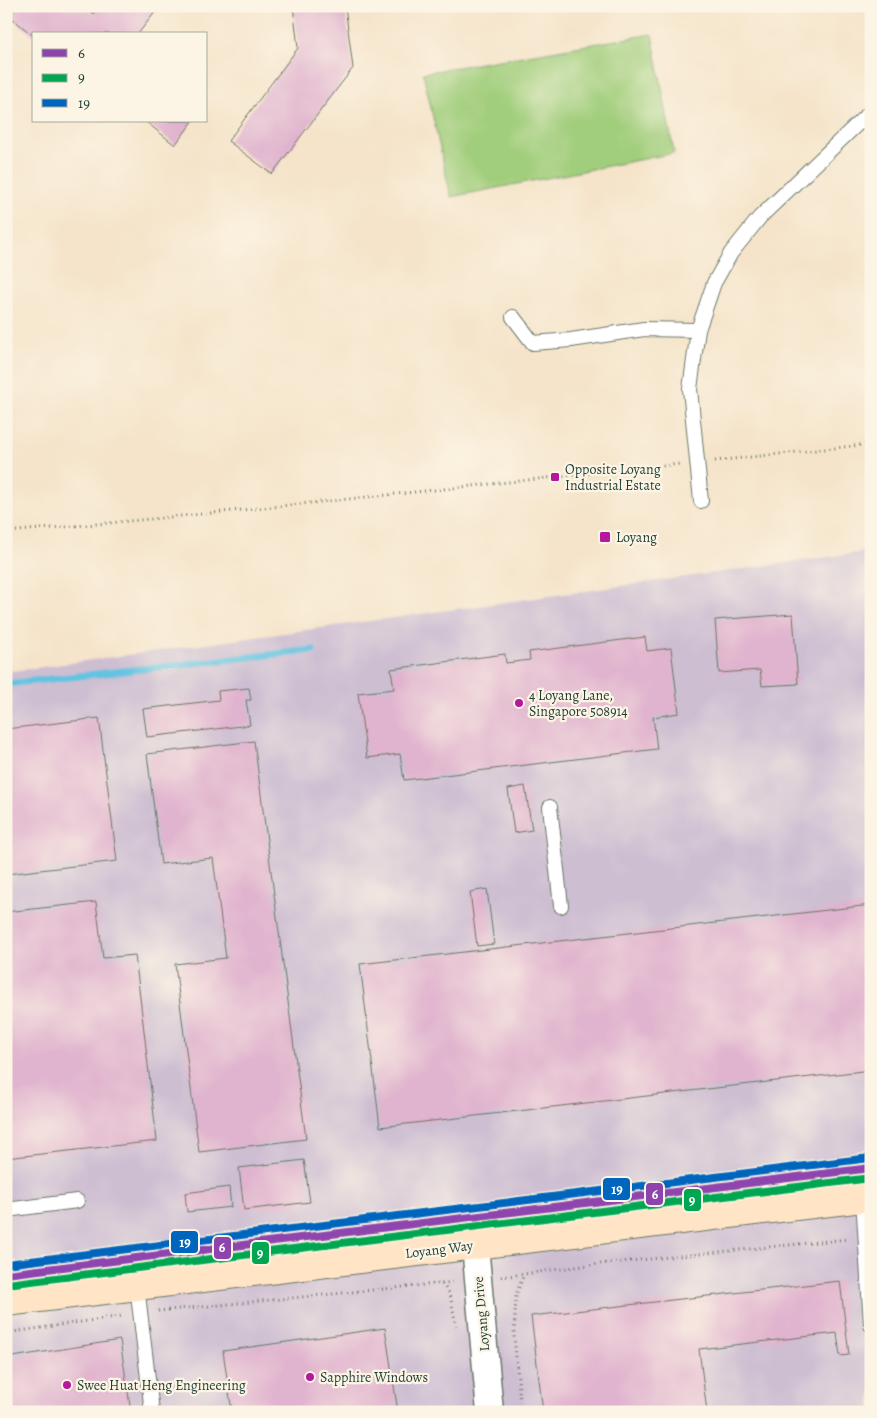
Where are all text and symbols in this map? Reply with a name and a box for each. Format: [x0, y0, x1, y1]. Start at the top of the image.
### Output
legend [32, 32, 208, 122]
text: 6 [78, 43, 85, 63]
text: 9 [78, 67, 85, 87]
text: 19 [78, 93, 90, 113]
place label: Opposite Loyang Industrial Estate [565, 460, 661, 495]
marker: Opposite Loyang Industrial Estate [549, 471, 561, 483]
place label: Loyang [616, 528, 657, 547]
marker: Loyang [598, 530, 612, 544]
place label: 4 Loyang Lane, Singapore 508914 [529, 686, 628, 721]
marker: 4 Loyang Lane, Singapore 508914 [513, 697, 525, 709]
line badge: 19 [602, 1177, 631, 1201]
text: 19 [611, 1180, 623, 1199]
line badge: 6 [645, 1182, 664, 1206]
text: 6 [652, 1185, 659, 1204]
line badge: 9 [683, 1188, 702, 1212]
text: 9 [689, 1191, 696, 1210]
line badge: 19 [170, 1230, 199, 1254]
text: 19 [179, 1233, 191, 1252]
line badge: 6 [213, 1236, 232, 1260]
street label: Loyang Way [404, 1236, 475, 1263]
text: 6 [219, 1238, 226, 1257]
line badge: 9 [251, 1241, 270, 1265]
text: 9 [257, 1244, 264, 1263]
street label: Loyang Drive [469, 1276, 494, 1352]
place label: Sapphire Windows [320, 1368, 428, 1387]
marker: Sapphire Windows [304, 1371, 316, 1383]
place label: Swee Huat Heng Engineering [77, 1376, 246, 1395]
marker: Swee Huat Heng Engineering [61, 1379, 73, 1391]

